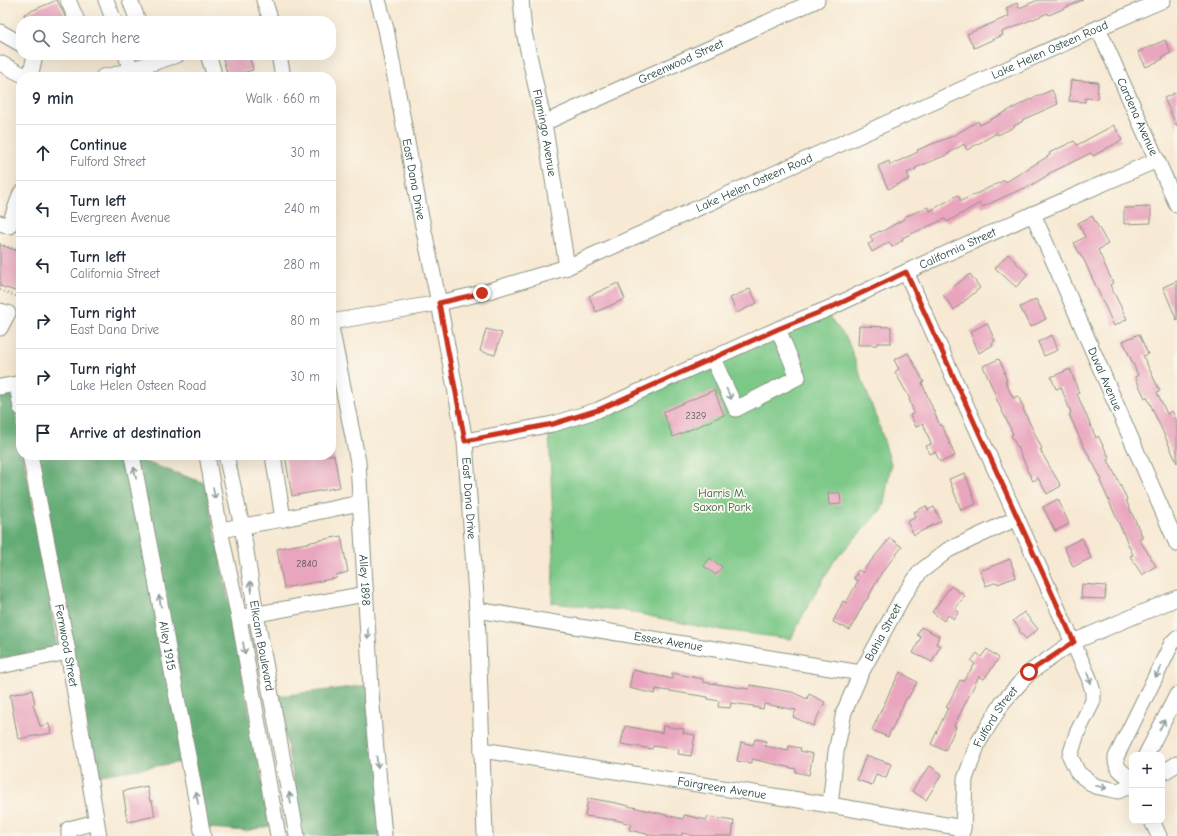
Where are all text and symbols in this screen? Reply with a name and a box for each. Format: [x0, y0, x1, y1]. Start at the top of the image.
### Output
search box [16, 16, 336, 60]
street label: Lake Helen Osteen Road [989, 18, 1110, 82]
icon: search [30, 27, 52, 49]
text: Search here [62, 29, 140, 47]
street label: Greenwood Street [636, 36, 726, 87]
street label: Cardena Avenue [1114, 75, 1161, 158]
street label: Flamingo Avenue [530, 88, 559, 177]
text: 9 min [32, 89, 74, 108]
text: Walk · 660 m [246, 91, 320, 106]
text: Continue [70, 136, 127, 154]
street label: East Dana Drive [400, 138, 428, 221]
icon: ahead [32, 142, 54, 164]
text: 30 m [290, 145, 320, 160]
street label: Lake Helen Osteen Road [694, 150, 815, 215]
text: Fulford Street [70, 154, 146, 169]
text: Turn left [70, 192, 126, 210]
icon: left [32, 198, 54, 220]
text: 240 m [284, 201, 320, 216]
text: Evergreen Avenue [70, 210, 170, 225]
street label: California Street [917, 225, 999, 272]
text: Turn left [70, 248, 126, 266]
icon: left [32, 254, 54, 276]
text: 280 m [283, 257, 320, 272]
text: California Street [70, 266, 160, 281]
route end [473, 284, 491, 302]
text: Turn right [70, 304, 136, 322]
icon: right [32, 310, 54, 332]
text: 80 m [290, 313, 320, 328]
text: East Dana Drive [70, 322, 159, 337]
street label: Duval Avenue [1085, 345, 1125, 413]
text: Turn right [70, 360, 136, 378]
icon: right [32, 366, 54, 388]
text: 30 m [290, 369, 320, 384]
text: Lake Helen Osteen Road [70, 378, 206, 393]
one-way arrow [726, 388, 733, 400]
house number: 2329 [686, 410, 706, 422]
icon: arrive [32, 422, 54, 444]
text: Arrive at destination [70, 424, 201, 442]
street label: East Dana Drive [459, 457, 479, 540]
one-way arrow [131, 467, 139, 480]
one-way arrow [210, 486, 218, 499]
park label: Harris M. Saxon Park [693, 486, 751, 514]
street label: Alley 1898 [356, 554, 373, 606]
house number: 2840 [296, 558, 318, 570]
one-way arrow [247, 581, 255, 594]
one-way arrow [155, 595, 163, 608]
street label: Elkcam Boulevard [247, 599, 277, 692]
street label: Bahia Street [862, 601, 905, 663]
street label: Fernwood Street [52, 603, 81, 689]
street label: Alley 1915 [156, 620, 179, 672]
one-way arrow [364, 626, 371, 639]
street label: Essex Avenue [633, 629, 704, 654]
one-way arrow [240, 642, 248, 655]
route start [1020, 663, 1038, 681]
one-way arrow [1154, 665, 1161, 677]
one-way arrow [1085, 672, 1093, 684]
street label: Fulford Street [970, 683, 1021, 749]
one-way arrow [1158, 719, 1166, 731]
map controls [1129, 752, 1165, 824]
button: + [1129, 752, 1165, 788]
one-way arrow [374, 755, 381, 768]
street label: Fairgreen Avenue [677, 774, 767, 802]
one-way arrow [1094, 783, 1107, 791]
button: − [1129, 788, 1165, 824]
one-way arrow [192, 791, 200, 804]
one-way arrow [286, 792, 294, 805]

